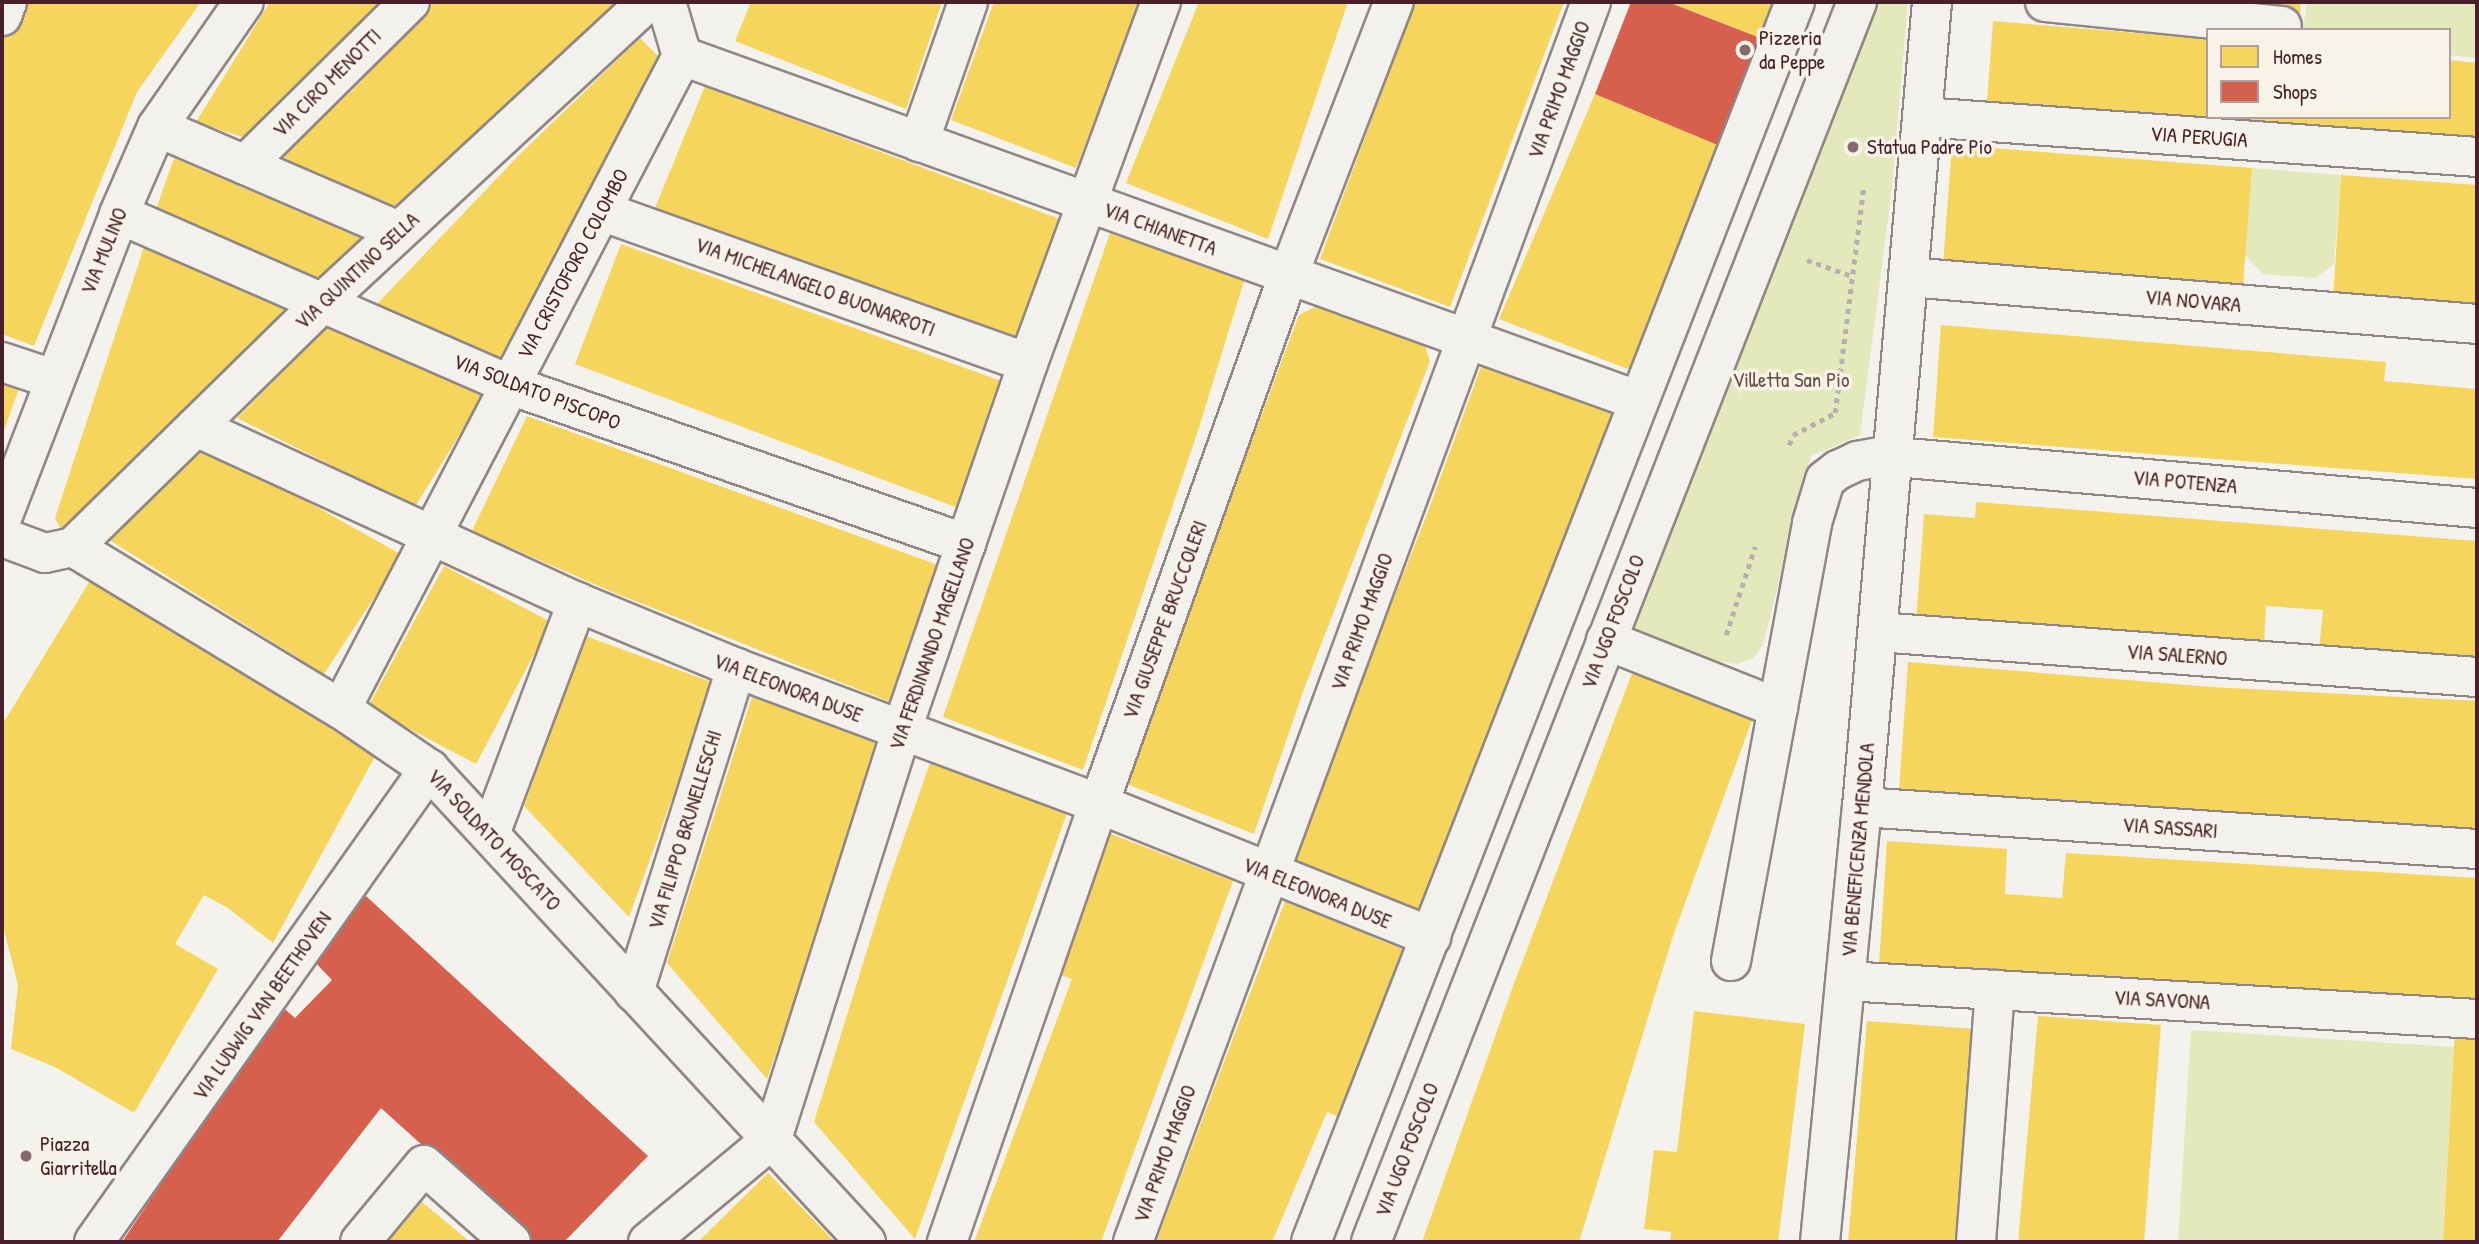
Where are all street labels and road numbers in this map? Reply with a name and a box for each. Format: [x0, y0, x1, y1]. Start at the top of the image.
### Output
street label: VIA PRIMO MAGGIO [1522, 18, 1596, 162]
street label: VIA CIRO MENOTTI [267, 23, 387, 143]
street label: VIA PERUGIA [2149, 121, 2249, 153]
street label: VIA CRISTOFORO COLOMBO [512, 164, 634, 364]
street label: VIA CHIANETTA [1100, 197, 1220, 261]
street label: VIA MULINO [75, 204, 133, 298]
street label: VIA QUINTINO SELLA [290, 207, 424, 335]
street label: VIA MICHELANGELO BUONARROTI [692, 232, 938, 342]
street label: VIA NOVARA [2144, 284, 2242, 318]
street label: VIA SOLDATO PISCOPO [450, 348, 624, 436]
street label: VIA POTENZA [2132, 465, 2238, 499]
street label: VIA GIUSEPPE BRUCCOLERI [1117, 517, 1213, 723]
street label: VIA FERDINANDO MAGELLANO [884, 534, 980, 754]
street label: VIA PRIMO MAGGIO [1325, 550, 1399, 694]
street label: VIA UGO FOSCOLO [1576, 551, 1650, 693]
street label: VIA SALERNO [2126, 639, 2228, 671]
street label: VIA ELEONORA DUSE [710, 648, 866, 728]
street label: VIA FILIPPO BRUNELLESCHI [643, 727, 727, 933]
street label: VIA BENEFICENZA MENDOLA [1836, 742, 1880, 958]
street label: VIA SOLDATO MOSCATO [422, 764, 566, 916]
street label: VIA SASSARI [2121, 812, 2219, 844]
street label: VIA ELEONORA DUSE [1239, 852, 1395, 934]
street label: VIA LUDWIG VAN BEETHOVEN [187, 907, 337, 1105]
street label: VIA SAVONA [2113, 985, 2211, 1015]
street label: VIA UGO FOSCOLO [1370, 1079, 1444, 1221]
street label: VIA PRIMO MAGGIO [1128, 1082, 1202, 1226]

